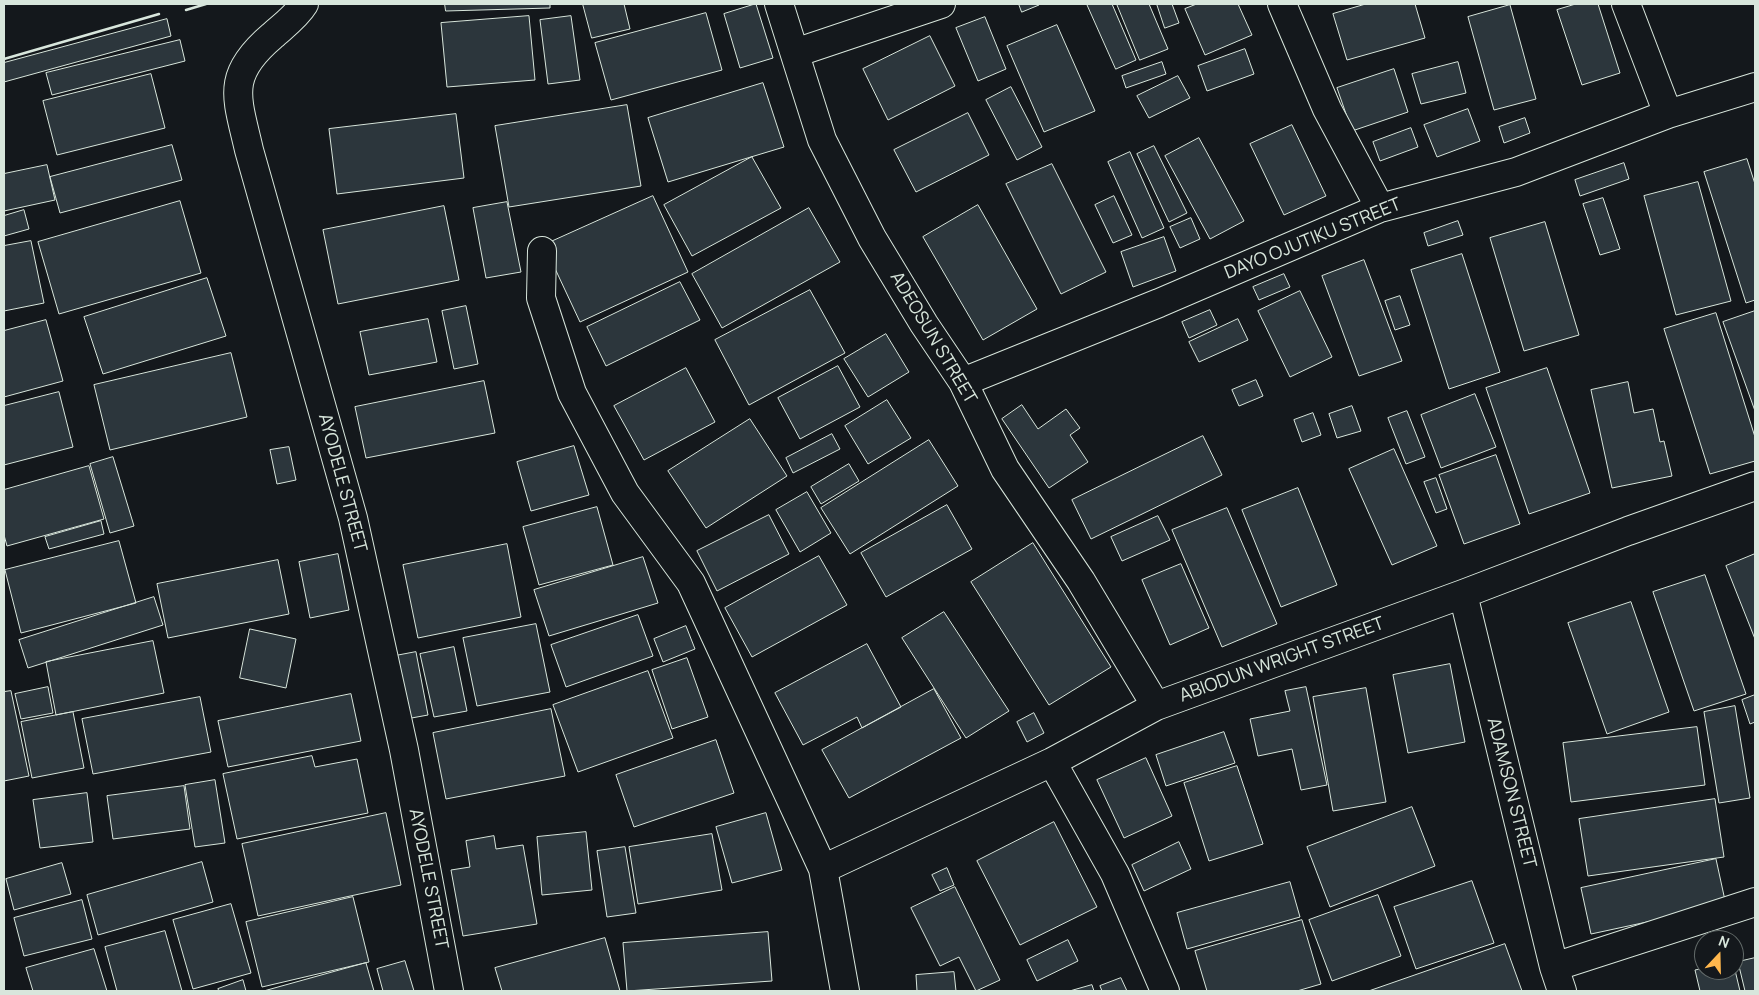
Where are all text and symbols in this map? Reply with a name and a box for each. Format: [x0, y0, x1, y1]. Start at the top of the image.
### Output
street label: DAYO OJUTIKU STREET [1222, 194, 1404, 284]
street label: ADEOSUN STREET [885, 268, 981, 408]
street label: AYODELE STREET [313, 411, 371, 555]
street label: ABIODUN WRIGHT STREET [1177, 613, 1387, 707]
street label: ADAMSON STREET [1482, 716, 1540, 870]
street label: AYODELE STREET [404, 807, 452, 951]
north arrow [1694, 930, 1744, 980]
text: N [1716, 931, 1732, 952]

